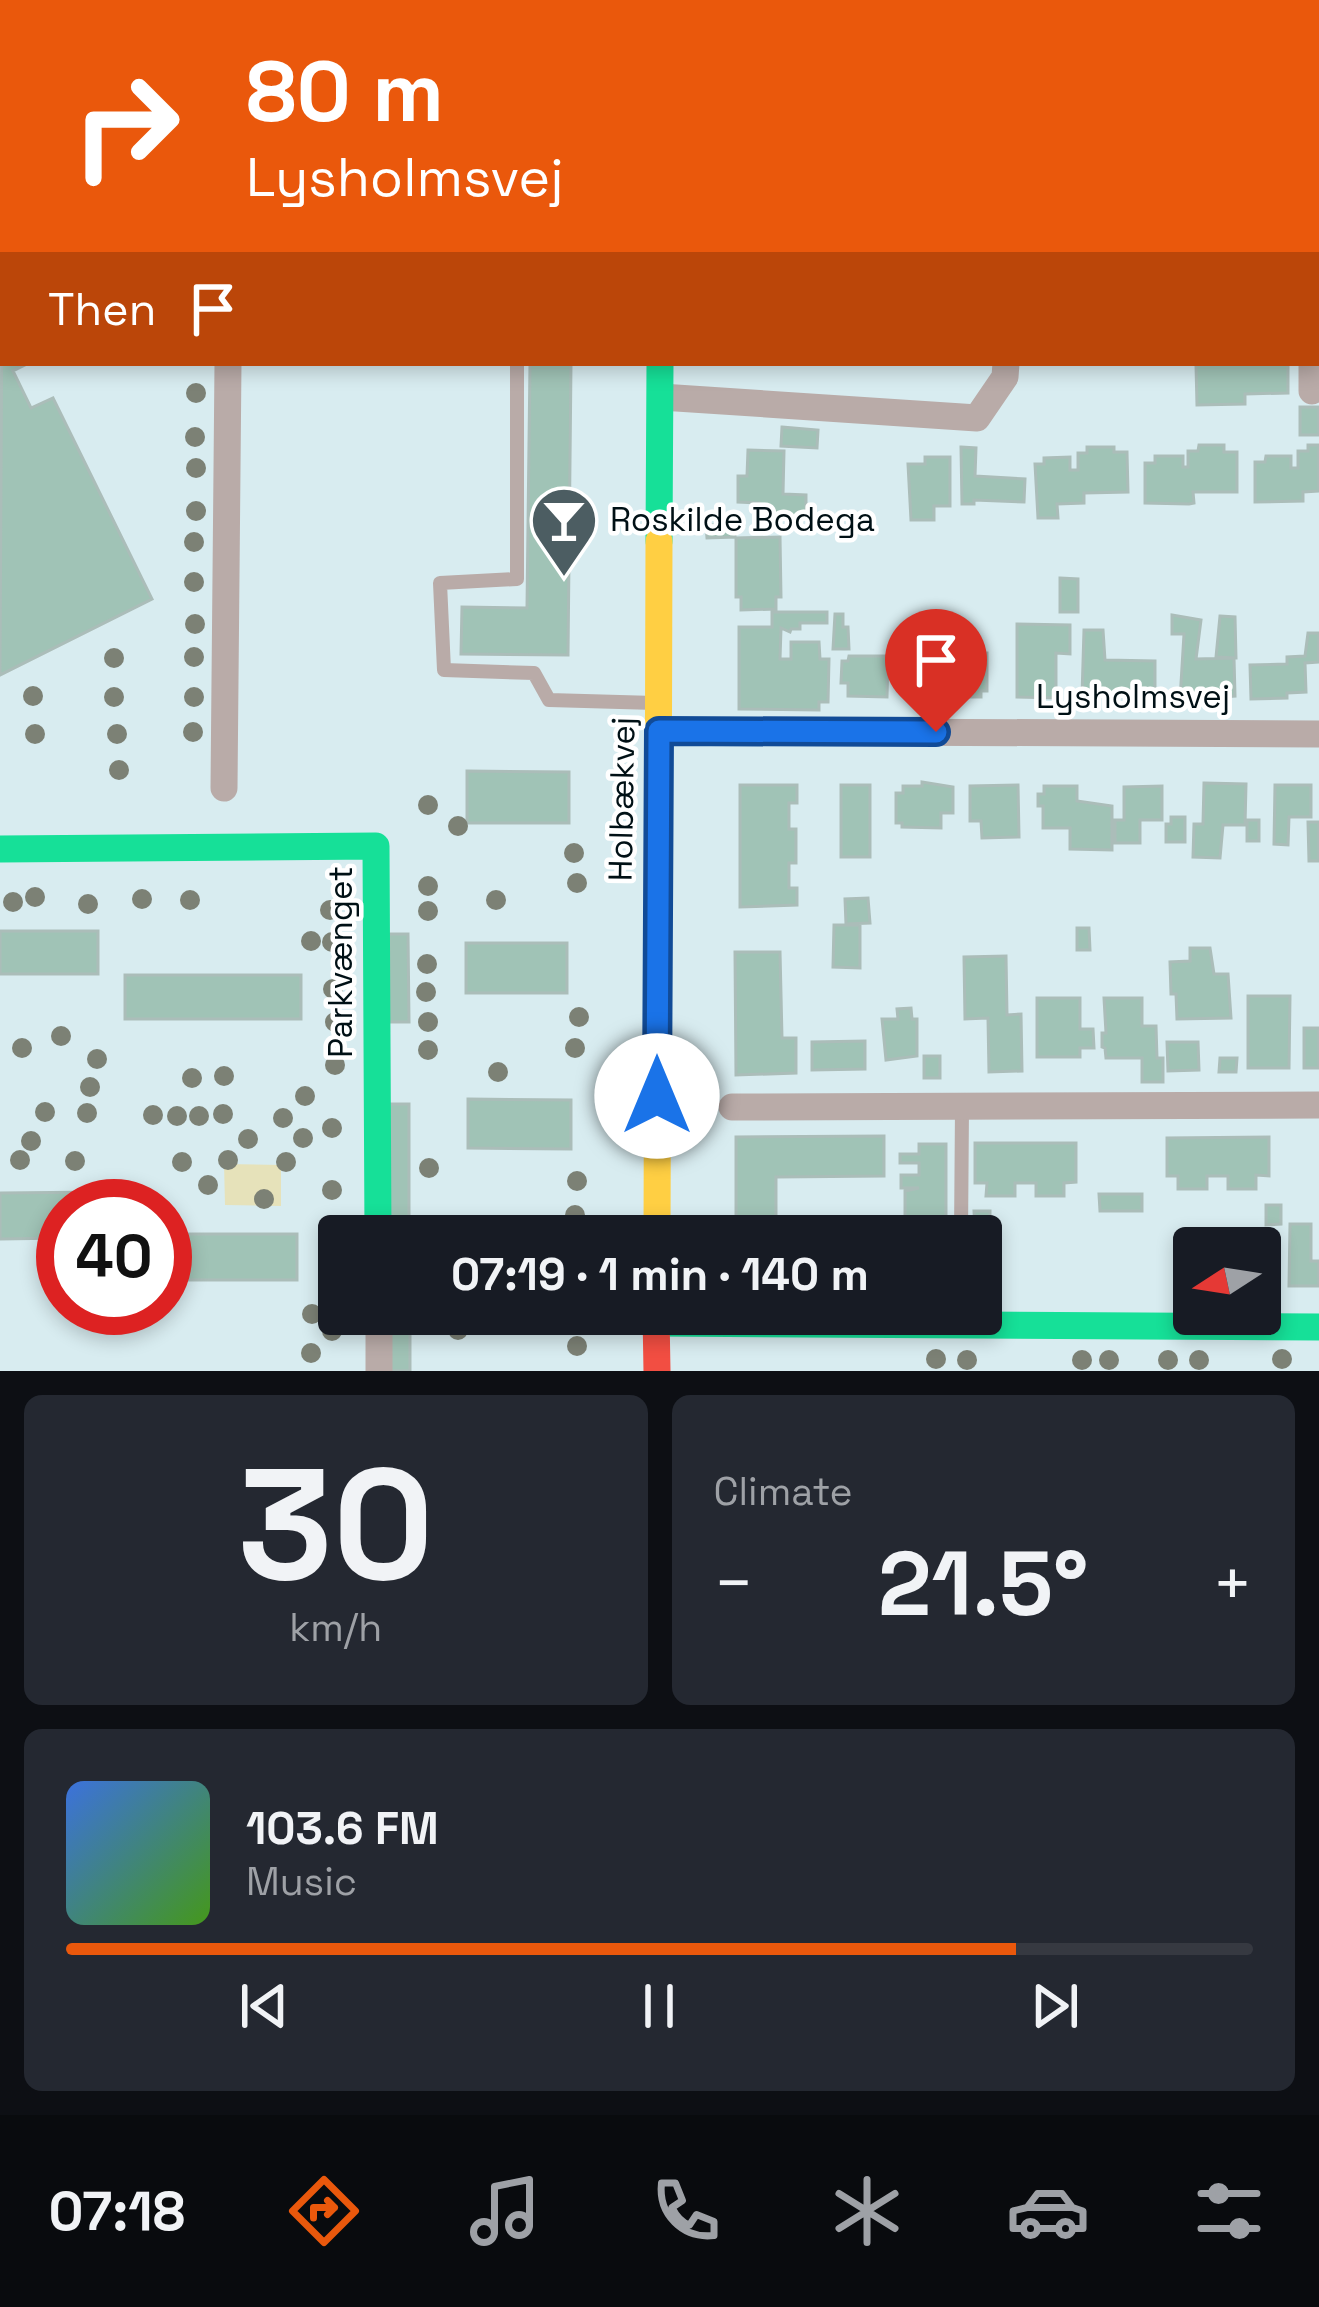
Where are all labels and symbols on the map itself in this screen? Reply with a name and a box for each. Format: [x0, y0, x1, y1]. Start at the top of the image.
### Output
bar icon: Roskilde Bodega [529, 485, 599, 579]
place label: Roskilde Bodega [610, 499, 875, 541]
pin [885, 609, 987, 732]
street label: Lysholmsvej [1036, 676, 1230, 718]
street label: Holbækvej [600, 716, 644, 882]
street label: Parkvænget [320, 866, 362, 1058]
position arrow [594, 1033, 720, 1159]
speed limit sign: 40 [36, 1179, 192, 1335]
north arrow [1173, 1227, 1281, 1335]

